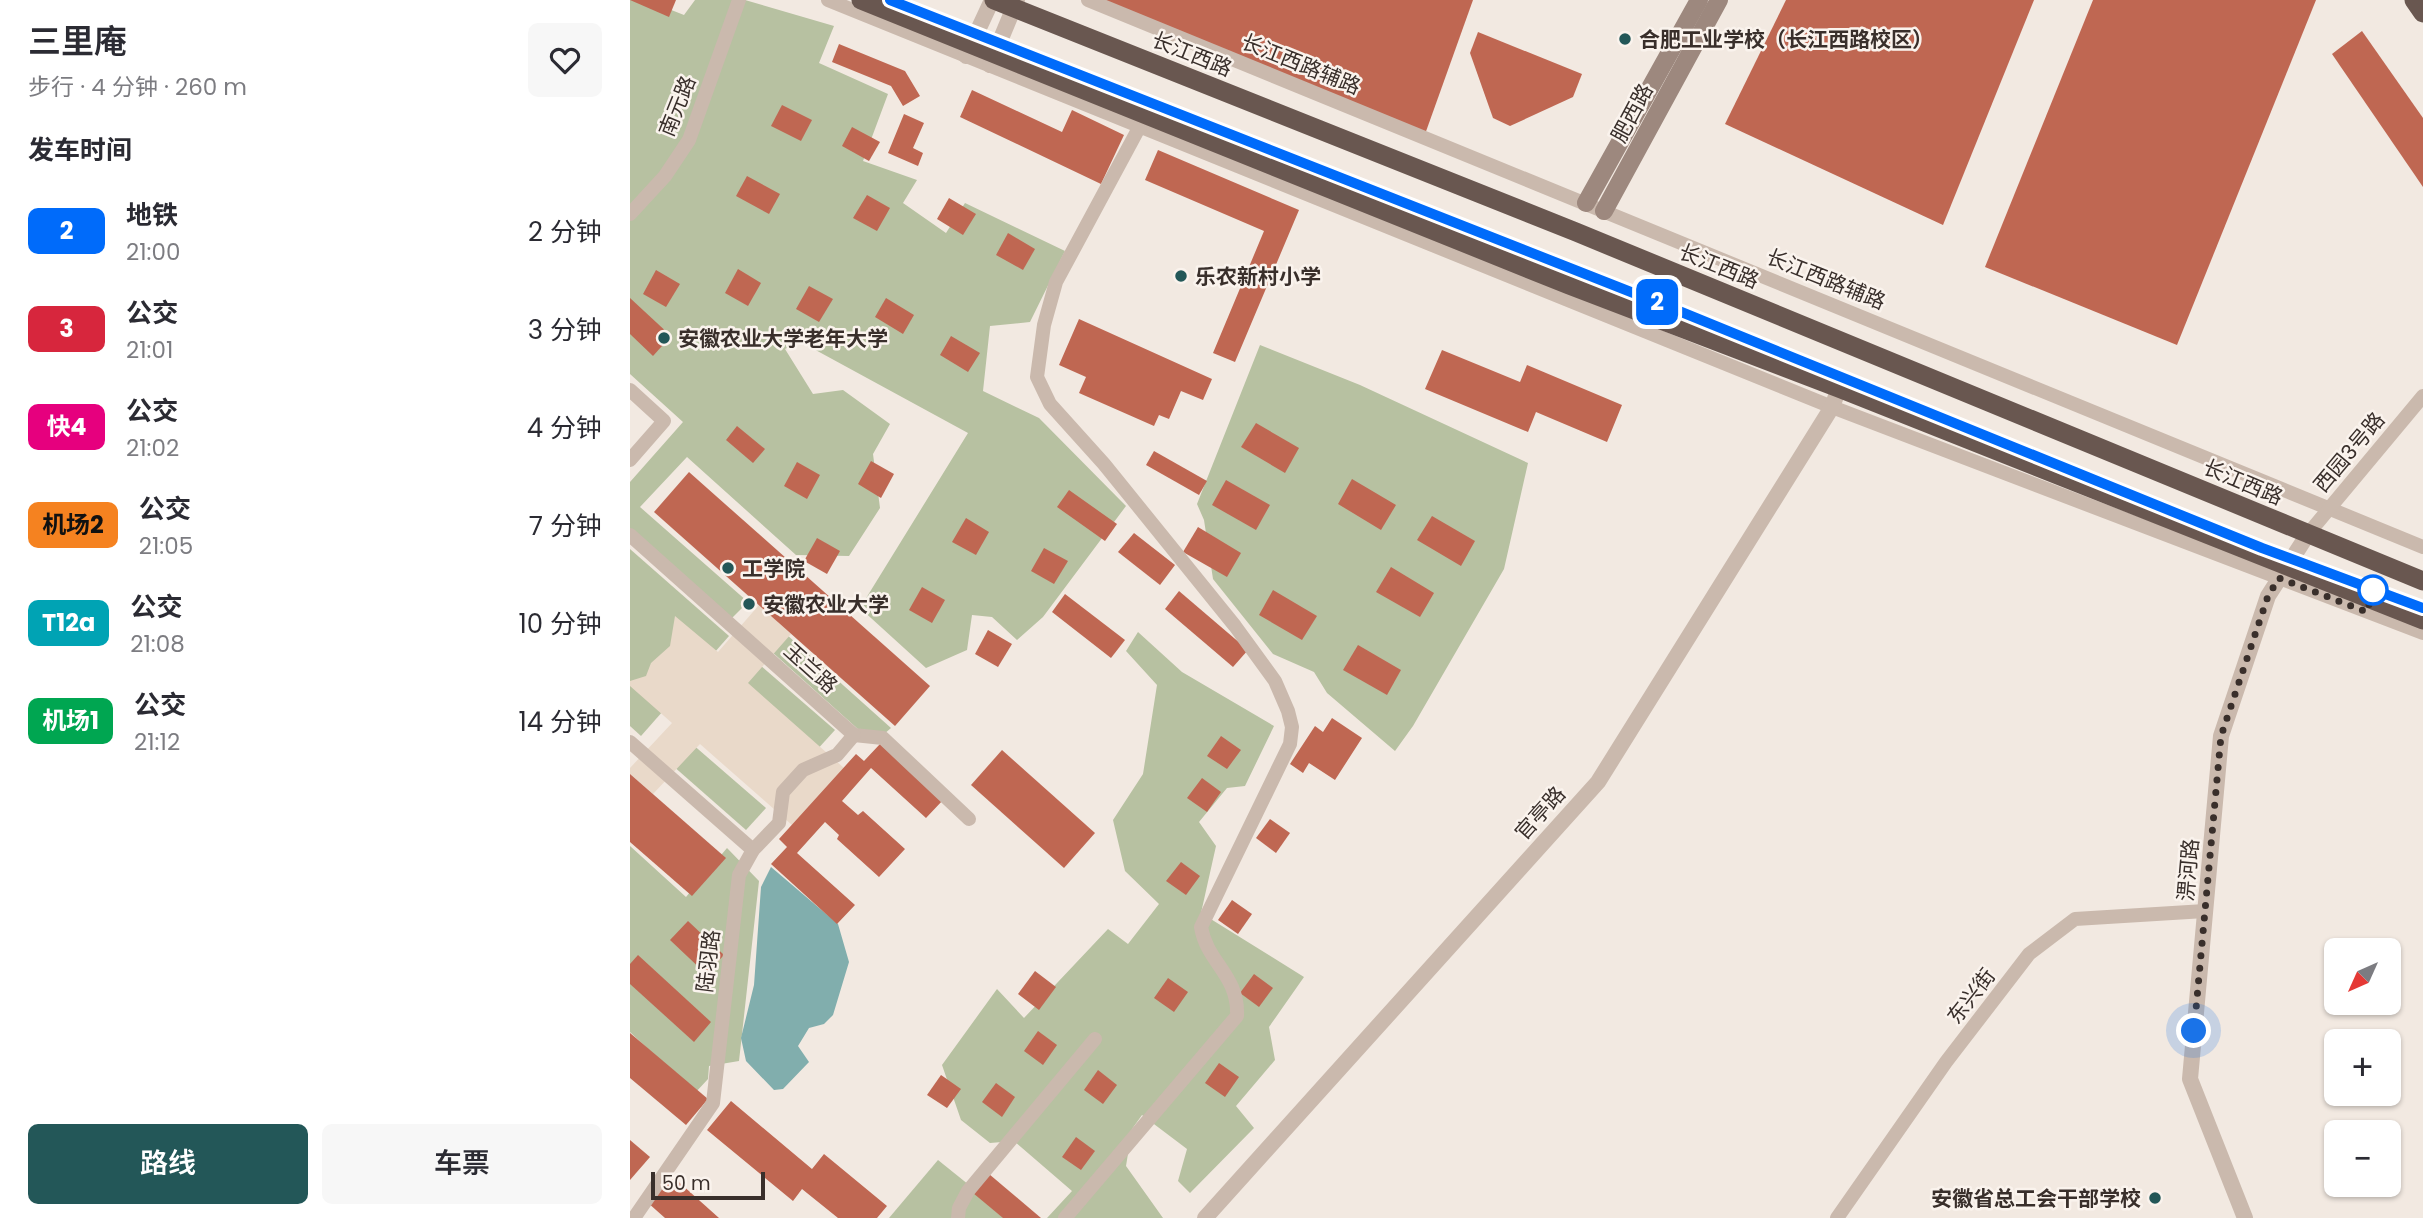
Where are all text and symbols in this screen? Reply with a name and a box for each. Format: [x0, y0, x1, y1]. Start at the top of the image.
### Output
text: 三里庵 [28, 18, 127, 65]
button: heart [528, 23, 602, 97]
street label: 长江西路 [1148, 25, 1236, 83]
place label: 合肥工业学校（长江西路校区） [1639, 25, 1933, 54]
street label: 长江西路辅路 [1237, 27, 1365, 101]
marker: 合肥工业学校（长江西路校区） [1617, 31, 1633, 47]
text: 步行 · 4 分钟 · 260 m [28, 71, 247, 103]
street label: 南元路 [652, 71, 702, 141]
street label: 肥西路 [1604, 78, 1660, 148]
text: 发车时间 [28, 132, 132, 168]
text: 地铁 [126, 197, 178, 233]
text: 2 [60, 214, 73, 247]
text: 2 分钟 [528, 214, 602, 250]
text: 21:00 [126, 236, 180, 268]
street label: 长江西路 [1675, 237, 1763, 295]
street label: 长江西路辅路 [1762, 242, 1890, 316]
place label: 乐农新村小学 [1195, 262, 1321, 291]
marker: 乐农新村小学 [1173, 268, 1189, 284]
line badge: 2 [1634, 279, 1680, 325]
text: 2 [1650, 285, 1664, 318]
text: 公交 [126, 295, 178, 331]
text: 3 [59, 312, 74, 345]
text: 3 分钟 [528, 312, 602, 348]
place label: 安徽农业大学老年大学 [678, 324, 888, 353]
marker: 安徽农业大学老年大学 [656, 330, 672, 346]
text: 21:01 [126, 334, 173, 366]
text: 公交 [126, 393, 178, 429]
street label: 西园3号路 [2307, 406, 2391, 498]
text: 快4 [46, 410, 87, 443]
text: 4 分钟 [527, 410, 602, 446]
text: 21:02 [126, 432, 179, 464]
street label: 长江西路 [2199, 452, 2287, 512]
text: 公交 [139, 491, 191, 527]
text: 机场2 [42, 508, 104, 541]
text: 7 分钟 [529, 508, 602, 544]
text: 21:05 [139, 530, 193, 562]
place label: 工学院 [742, 554, 805, 583]
marker: 工学院 [720, 560, 736, 576]
unlabelled marker [2358, 575, 2388, 605]
text: 公交 [130, 589, 182, 625]
place label: 安徽农业大学 [763, 590, 889, 619]
marker: 安徽农业大学 [741, 596, 757, 612]
text: T12a [42, 606, 95, 639]
text: 10 分钟 [518, 606, 602, 642]
text: 21:08 [130, 628, 185, 660]
street label: 玉兰路 [778, 636, 844, 700]
text: 公交 [134, 687, 186, 723]
text: 机场1 [42, 704, 99, 737]
text: 14 分钟 [518, 704, 602, 740]
text: 21:12 [134, 726, 180, 758]
street label: 官亭路 [1508, 780, 1572, 846]
street label: 淠河路 [2171, 837, 2205, 903]
street label: 陆羽路 [690, 928, 726, 994]
north arrow [2324, 938, 2401, 1015]
map controls [2324, 938, 2401, 1197]
street label: 东兴街 [1940, 962, 2002, 1030]
your location [2176, 1013, 2211, 1048]
button: + [2324, 1029, 2401, 1106]
button: − [2324, 1120, 2401, 1197]
button: 路线 [28, 1124, 308, 1204]
button: 车票 [322, 1124, 602, 1204]
scale bar [651, 1169, 765, 1201]
text: 50 m [662, 1170, 711, 1197]
place label: 安徽省总工会干部学校 [1931, 1184, 2141, 1213]
marker: 安徽省总工会干部学校 [2147, 1190, 2163, 1206]

